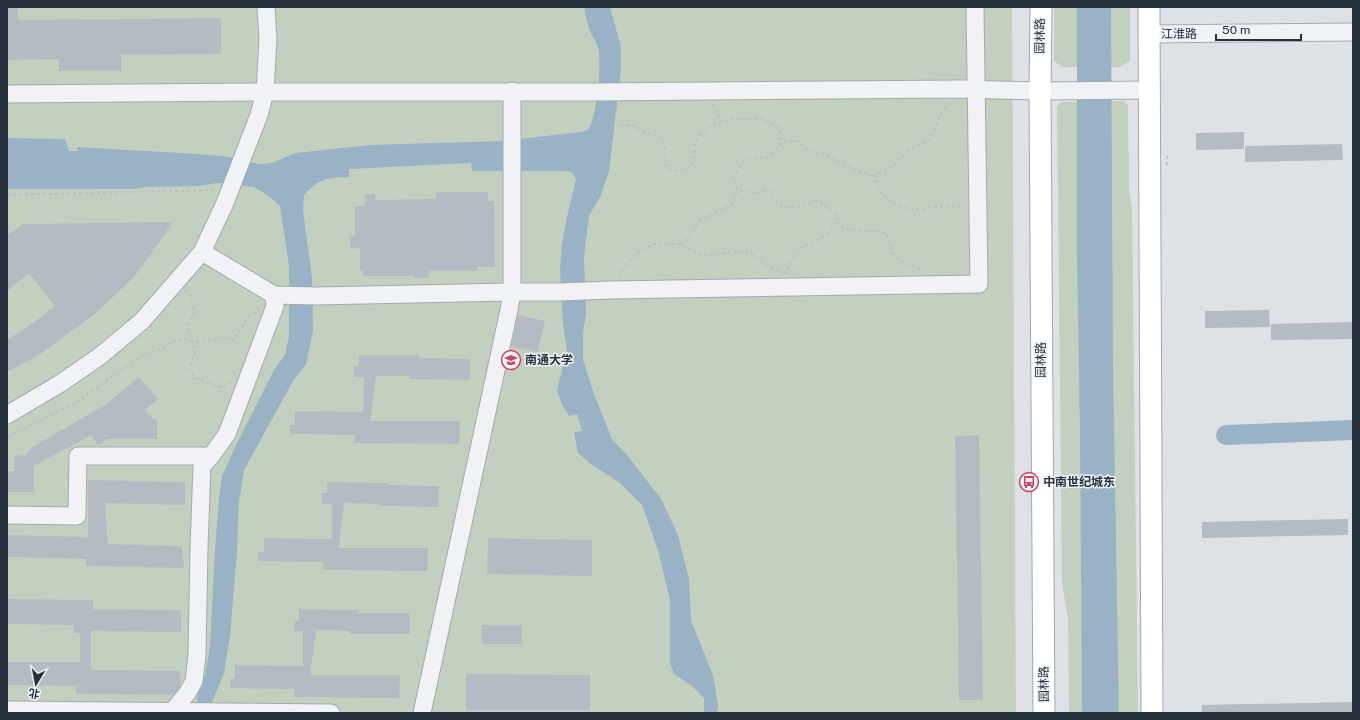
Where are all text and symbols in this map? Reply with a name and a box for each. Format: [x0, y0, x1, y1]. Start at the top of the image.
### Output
scale bar [1216, 16, 1301, 42]
street label: 园林路 [1033, 18, 1047, 54]
text: 50 m [1222, 23, 1250, 37]
street label: 江淮路 [1161, 27, 1197, 41]
street label: 园林路 [1034, 342, 1048, 378]
school or university icon: 南通大学 [500, 349, 522, 371]
place label: 南通大学 [525, 353, 573, 367]
bus stop icon: 中南世纪城东 [1018, 471, 1040, 493]
place label: 中南世纪城东 [1043, 475, 1115, 489]
north arrow [16, 664, 56, 704]
street label: 园林路 [1037, 666, 1051, 702]
text: 北 [28, 687, 41, 701]

